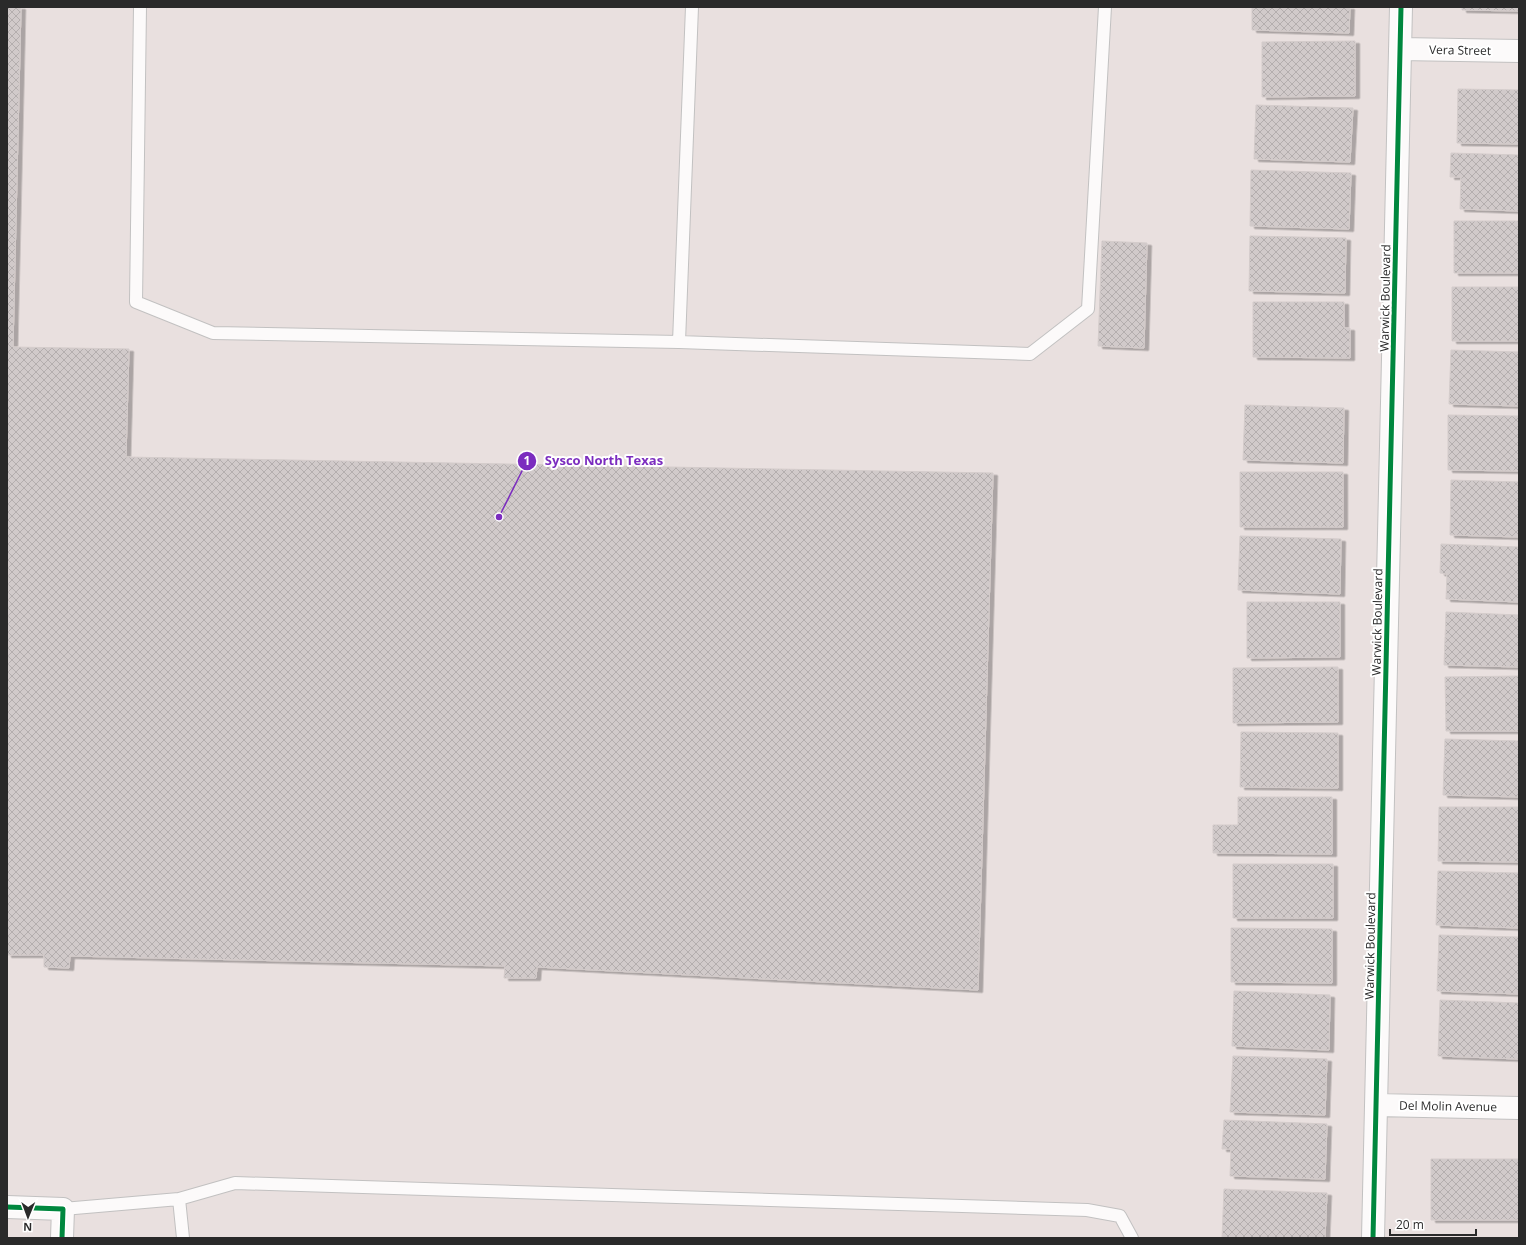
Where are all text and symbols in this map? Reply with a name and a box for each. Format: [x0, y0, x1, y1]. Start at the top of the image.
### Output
street label: Vera Street [1429, 41, 1491, 59]
street label: Warwick Boulevard [1376, 244, 1394, 352]
callout: Sysco North Texas [517, 448, 671, 473]
text: Sysco North Texas [545, 451, 663, 469]
text: 1 [524, 452, 530, 469]
street label: Warwick Boulevard [1368, 568, 1386, 676]
street label: Warwick Boulevard [1361, 892, 1379, 1000]
street label: Del Molin Avenue [1399, 1097, 1497, 1115]
north arrow [8, 1197, 48, 1237]
scale bar [1390, 1211, 1476, 1237]
text: 20 m [1396, 1216, 1424, 1233]
text: N [23, 1220, 32, 1235]

